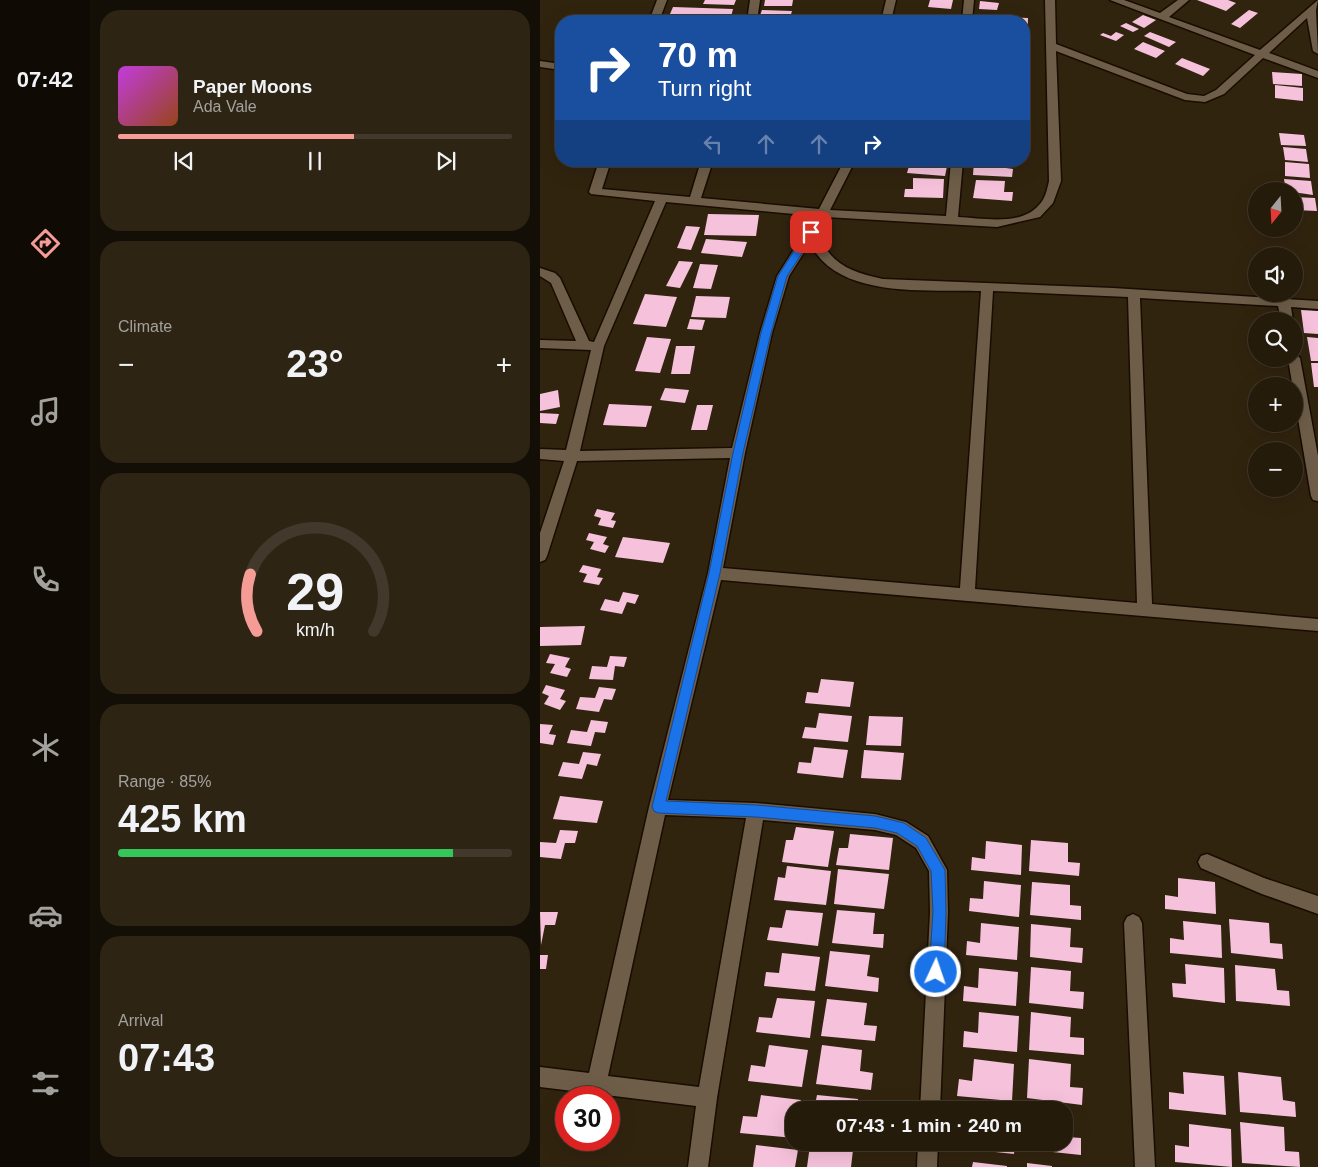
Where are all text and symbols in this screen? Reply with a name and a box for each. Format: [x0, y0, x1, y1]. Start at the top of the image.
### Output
icon: right [575, 35, 640, 100]
text: 70 m [658, 35, 738, 74]
text: 07:42 [17, 67, 73, 92]
text: Paper Moons [193, 76, 312, 97]
text: Turn right [658, 76, 751, 101]
text: Ada Vale [193, 98, 257, 115]
icon: left [699, 130, 727, 158]
icon: ahead [752, 130, 780, 158]
icon: ahead [805, 130, 833, 158]
icon: right [858, 130, 886, 158]
icon: previous [170, 147, 198, 175]
icon: pause [301, 147, 329, 175]
icon: next [432, 147, 460, 175]
north arrow [1248, 182, 1302, 238]
map controls [1248, 182, 1303, 497]
pin [790, 211, 832, 253]
icon: arrive [797, 218, 825, 246]
icon: directions [28, 226, 63, 261]
button: sound [1248, 247, 1303, 302]
button: search [1248, 312, 1303, 367]
text: Climate [118, 318, 172, 335]
text: 23° [286, 343, 344, 385]
text: − [118, 349, 134, 380]
text: + [496, 349, 512, 380]
button: + [1248, 377, 1303, 432]
icon: music [28, 394, 63, 429]
button: − [1248, 442, 1303, 497]
icon: phone [28, 562, 63, 597]
text: 29 [286, 563, 344, 621]
text: km/h [296, 620, 334, 640]
icon: climate [28, 730, 63, 765]
text: Range · 85% [118, 773, 211, 790]
text: 425 km [118, 798, 247, 840]
icon: car [28, 898, 63, 933]
position arrow [909, 945, 961, 997]
text: Arrival [118, 1012, 163, 1029]
text: 07:43 [118, 1037, 215, 1079]
icon: filters [28, 1066, 63, 1101]
speed limit sign: 30 [555, 1086, 620, 1151]
text: 07:43 · 1 min · 240 m [836, 1115, 1022, 1136]

